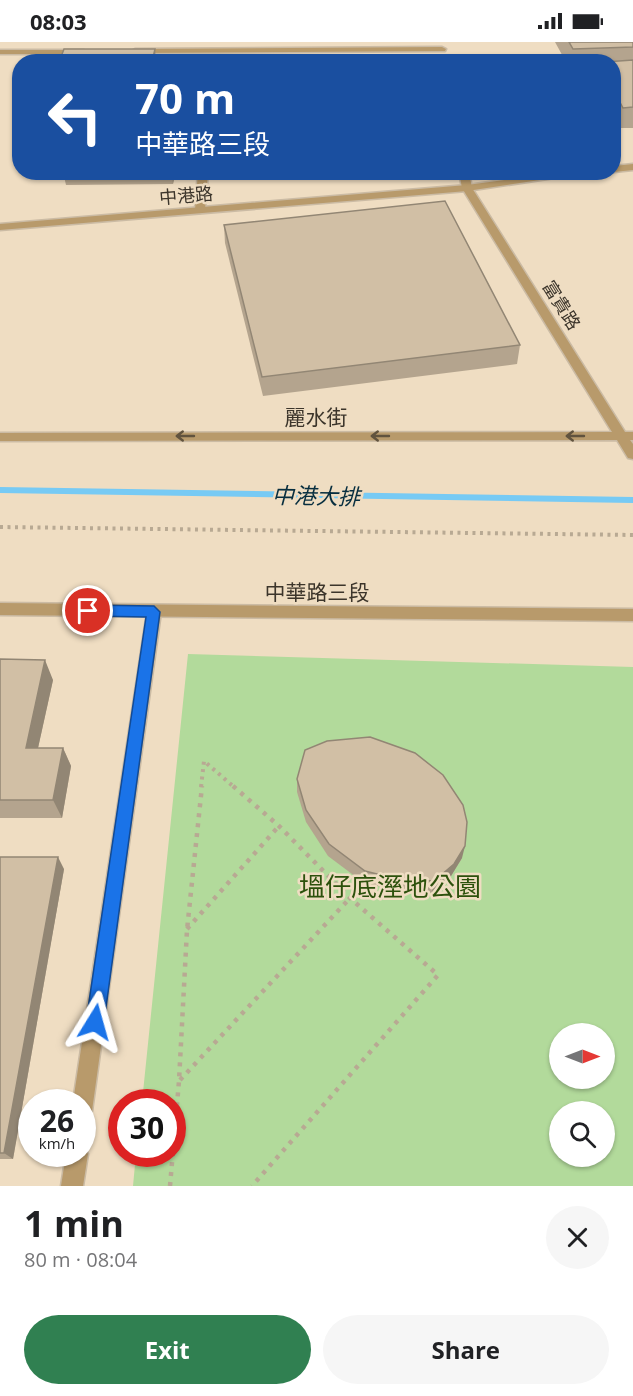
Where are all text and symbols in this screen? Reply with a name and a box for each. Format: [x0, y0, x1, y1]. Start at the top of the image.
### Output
text: 08:03 [30, 6, 87, 36]
text: 70 m [135, 69, 235, 126]
icon: left [36, 78, 114, 156]
text: 中華路三段 [135, 125, 270, 162]
street label: 中港路 [158, 181, 214, 209]
street label: 富貴路 [538, 276, 586, 334]
street label: 麗水街 [285, 403, 348, 431]
one-way arrow [175, 430, 195, 442]
one-way arrow [370, 430, 390, 442]
one-way arrow [565, 430, 585, 442]
water label: 中港大排 [272, 479, 363, 511]
street label: 中華路三段 [265, 578, 370, 606]
pin [62, 585, 113, 636]
icon: arrive [71, 594, 104, 627]
park label: 塭仔底溼地公園 [299, 868, 481, 904]
position arrow [63, 990, 127, 1054]
north arrow [549, 1023, 615, 1089]
map controls [549, 1023, 615, 1167]
speed limit sign: 30 [108, 1089, 186, 1167]
text: 26 [40, 1100, 74, 1141]
button: search [549, 1101, 615, 1167]
text: km/h [39, 1133, 75, 1153]
text: 1 min [24, 1199, 124, 1248]
button: close [546, 1206, 609, 1269]
text: 80 m · 08:04 [24, 1246, 137, 1273]
button: Exit [24, 1315, 311, 1384]
button: Share [323, 1315, 609, 1384]

